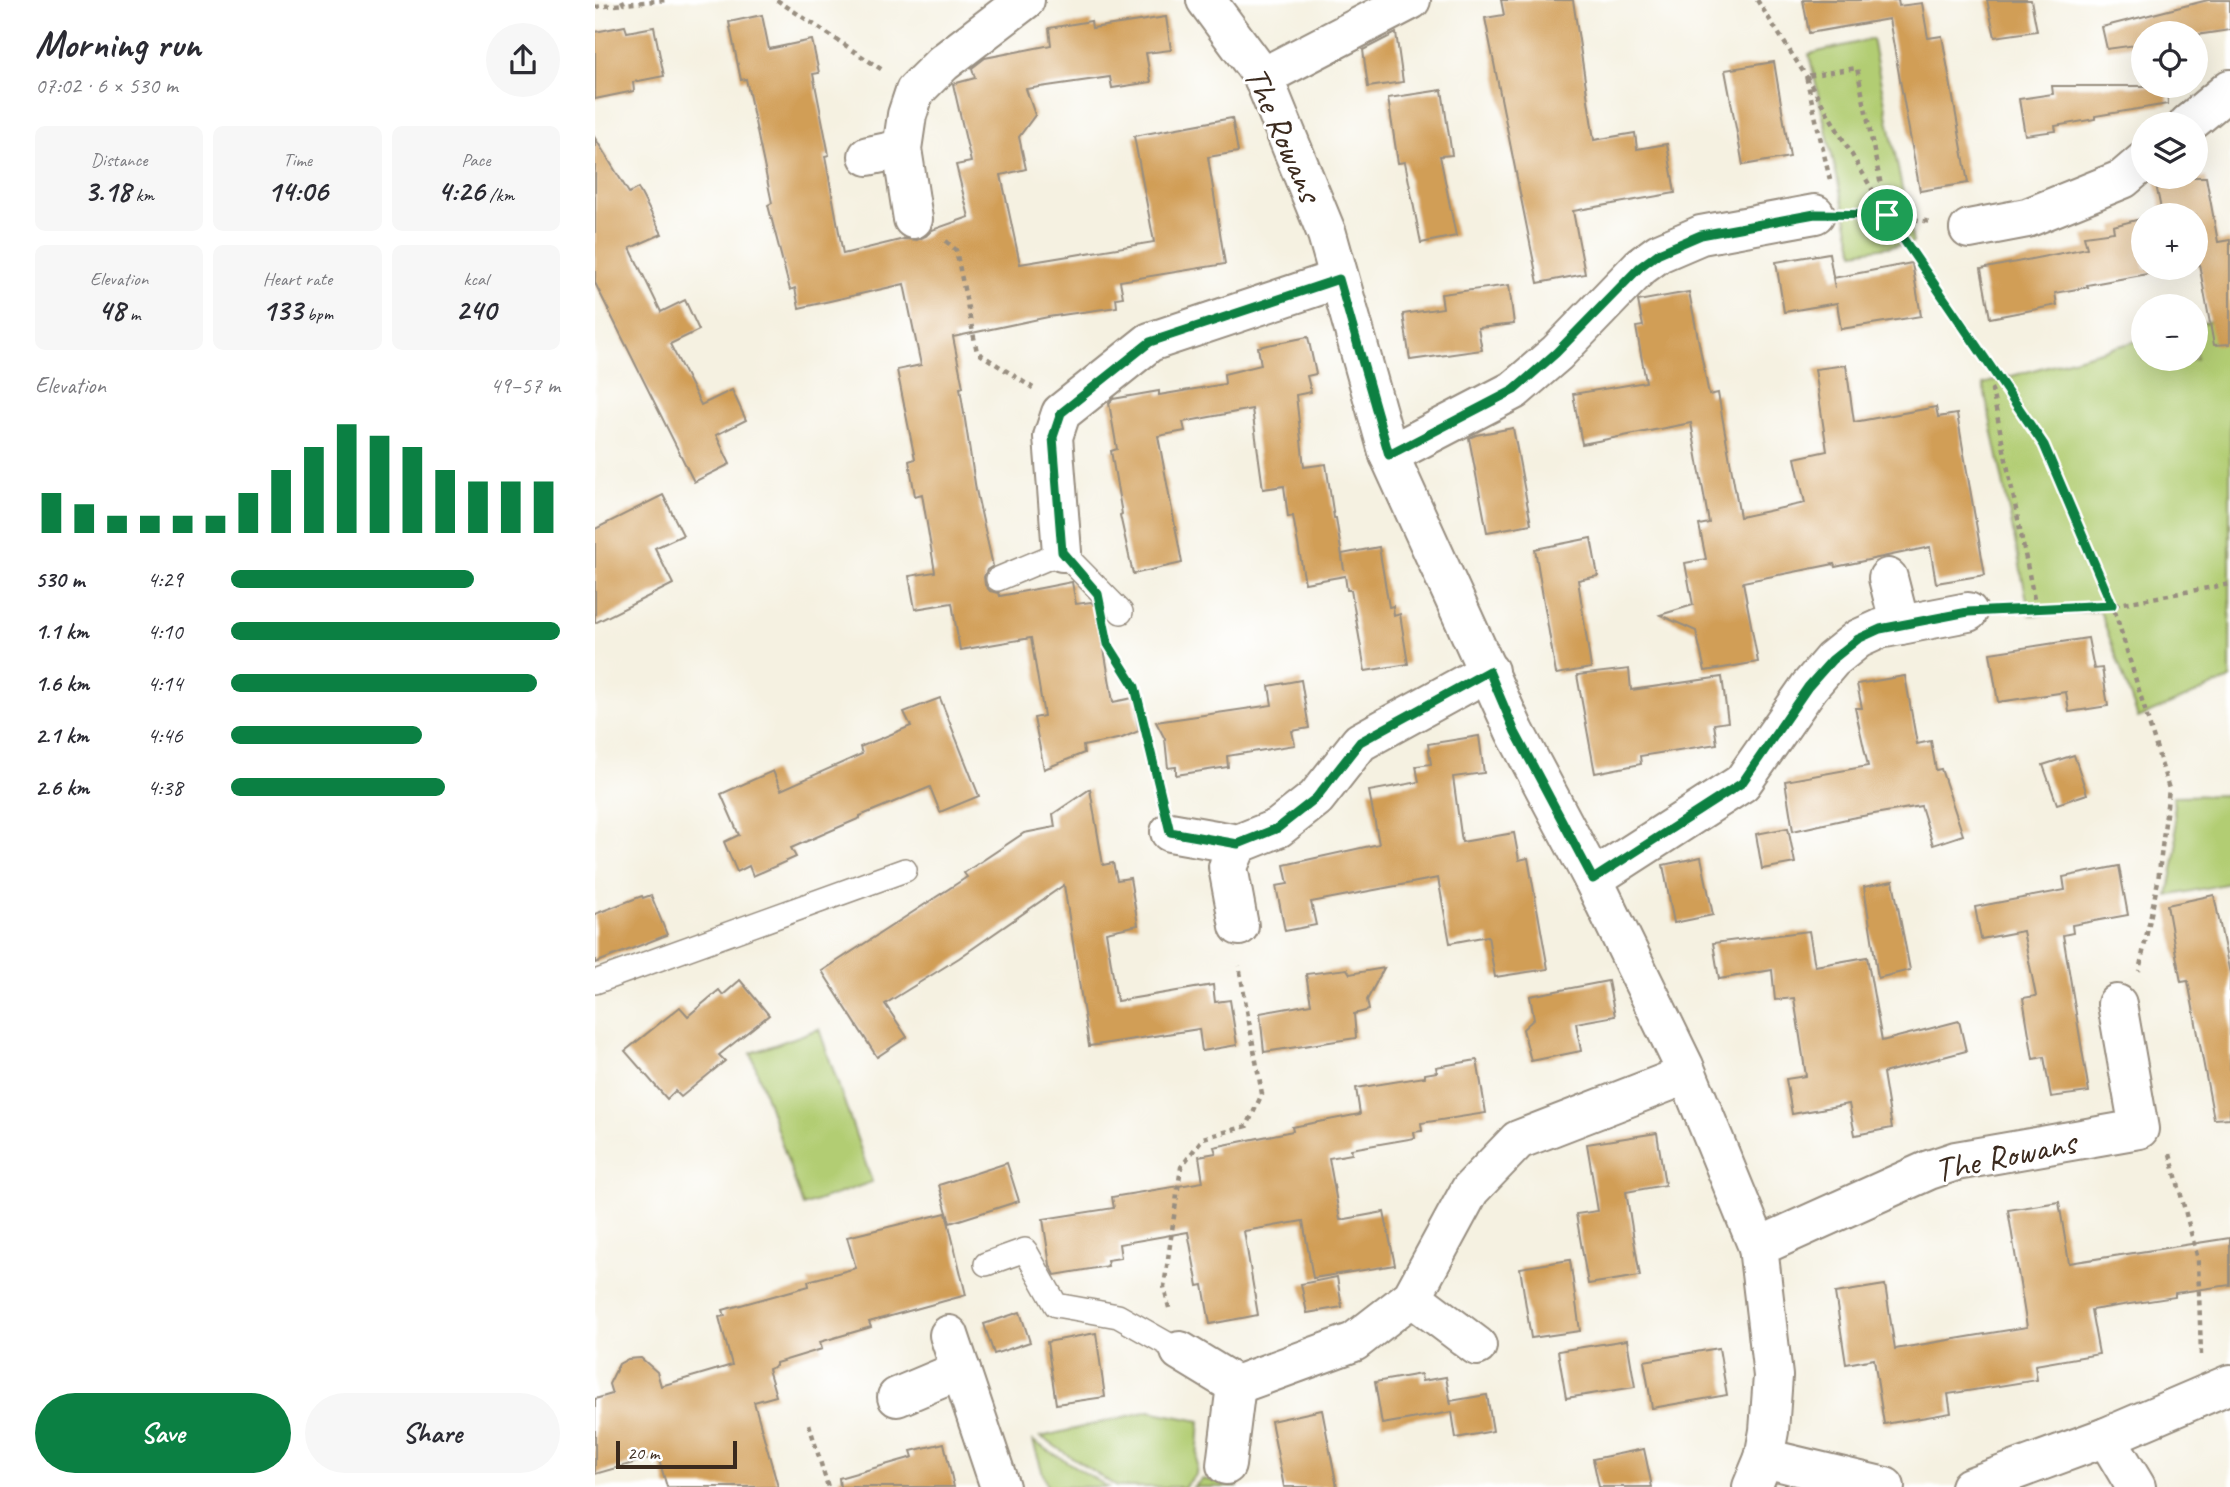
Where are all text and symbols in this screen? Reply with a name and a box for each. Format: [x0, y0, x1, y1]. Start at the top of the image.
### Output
text: Morning run [35, 21, 201, 68]
map controls [2131, 21, 2208, 371]
button: locate [2131, 21, 2208, 98]
button: share [486, 23, 560, 97]
street label: The Rowans [1233, 60, 1334, 211]
text: 07:02 · 6 × 530 m [35, 71, 178, 100]
button: layers [2131, 112, 2208, 189]
text: Distance [91, 148, 148, 172]
text: Time [283, 148, 312, 172]
text: Pace [461, 148, 490, 172]
text: 3.18 [84, 172, 131, 210]
text: 14:06 [267, 172, 328, 210]
text: 4:26 [438, 172, 485, 210]
text: km [131, 183, 154, 207]
text: /km [485, 183, 514, 207]
pin [1857, 185, 1917, 245]
icon: arrive [1868, 196, 1906, 234]
button: + [2131, 203, 2208, 280]
text: Elevation [90, 267, 148, 291]
text: Heart rate [263, 267, 332, 291]
text: kcal [463, 267, 488, 291]
text: 48 [98, 291, 125, 329]
text: 133 [262, 291, 302, 329]
text: 240 [456, 291, 496, 329]
button: − [2131, 294, 2208, 371]
text: m [125, 302, 140, 326]
text: bpm [302, 302, 333, 326]
text: Elevation [35, 371, 106, 400]
text: 49–57 m [490, 371, 560, 400]
text: 530 m [35, 565, 84, 594]
text: 4:29 [147, 565, 183, 594]
text: 1.1 km [35, 617, 89, 646]
text: 4:10 [147, 617, 183, 646]
text: 1.6 km [35, 669, 89, 698]
text: 4:14 [147, 669, 183, 698]
text: 2.1 km [35, 721, 89, 750]
text: 4:46 [147, 721, 183, 750]
text: 2.6 km [35, 773, 89, 802]
text: 4:38 [147, 773, 183, 802]
street label: The Rowans [1931, 1119, 2082, 1193]
button: Save [35, 1393, 291, 1473]
button: Share [305, 1393, 560, 1473]
scale bar [616, 1438, 737, 1470]
text: 20 m [627, 1441, 659, 1465]

